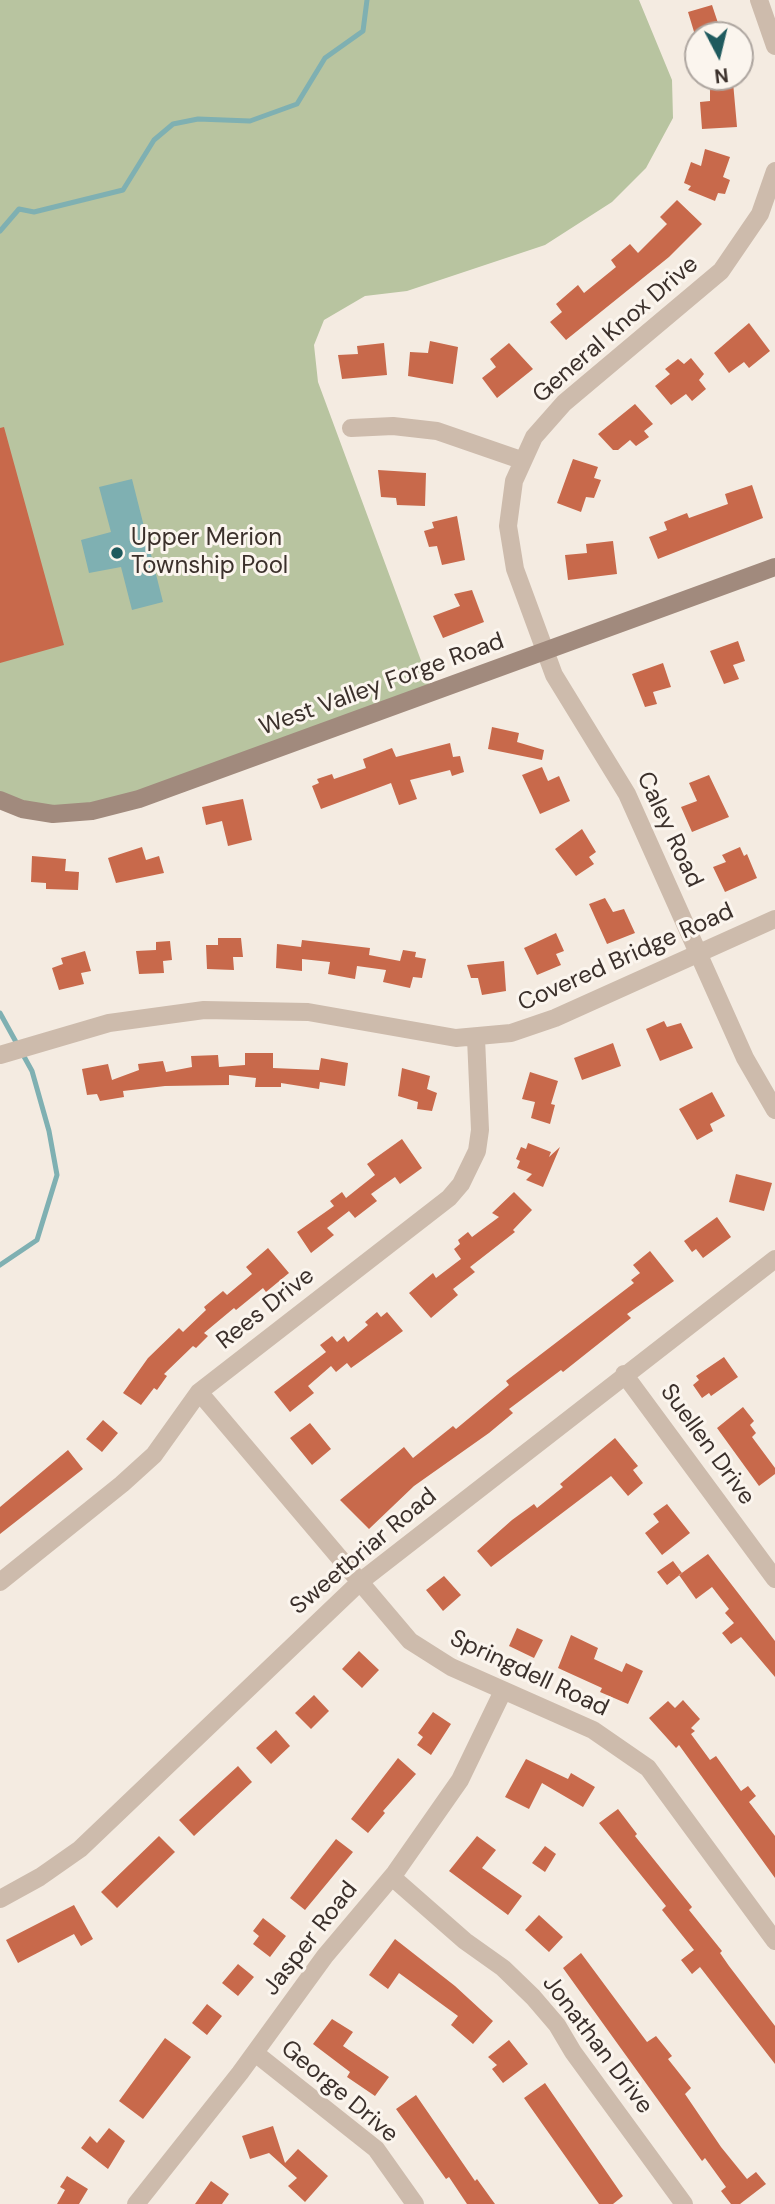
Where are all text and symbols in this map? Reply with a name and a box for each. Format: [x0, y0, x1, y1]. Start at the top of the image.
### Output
north arrow [684, 21, 754, 91]
text: N [713, 62, 730, 89]
street label: General Knox Drive [527, 250, 705, 410]
place label: Upper Merion Township Pool [131, 525, 288, 581]
marker: Upper Merion Township Pool [109, 545, 125, 561]
street label: West Valley Forge Road [256, 627, 508, 743]
street label: Caley Road [630, 768, 708, 892]
street label: Covered Bridge Road [514, 897, 738, 1019]
street label: Rees Drive [211, 1262, 321, 1356]
street label: Suellen Drive [653, 1379, 761, 1511]
street label: Sweetbriar Road [285, 1483, 443, 1621]
street label: Springdell Road [445, 1625, 613, 1723]
street label: Jasper Road [258, 1876, 364, 2002]
street label: Jonathan Drive [536, 1970, 658, 2120]
street label: George Drive [274, 2035, 404, 2149]

